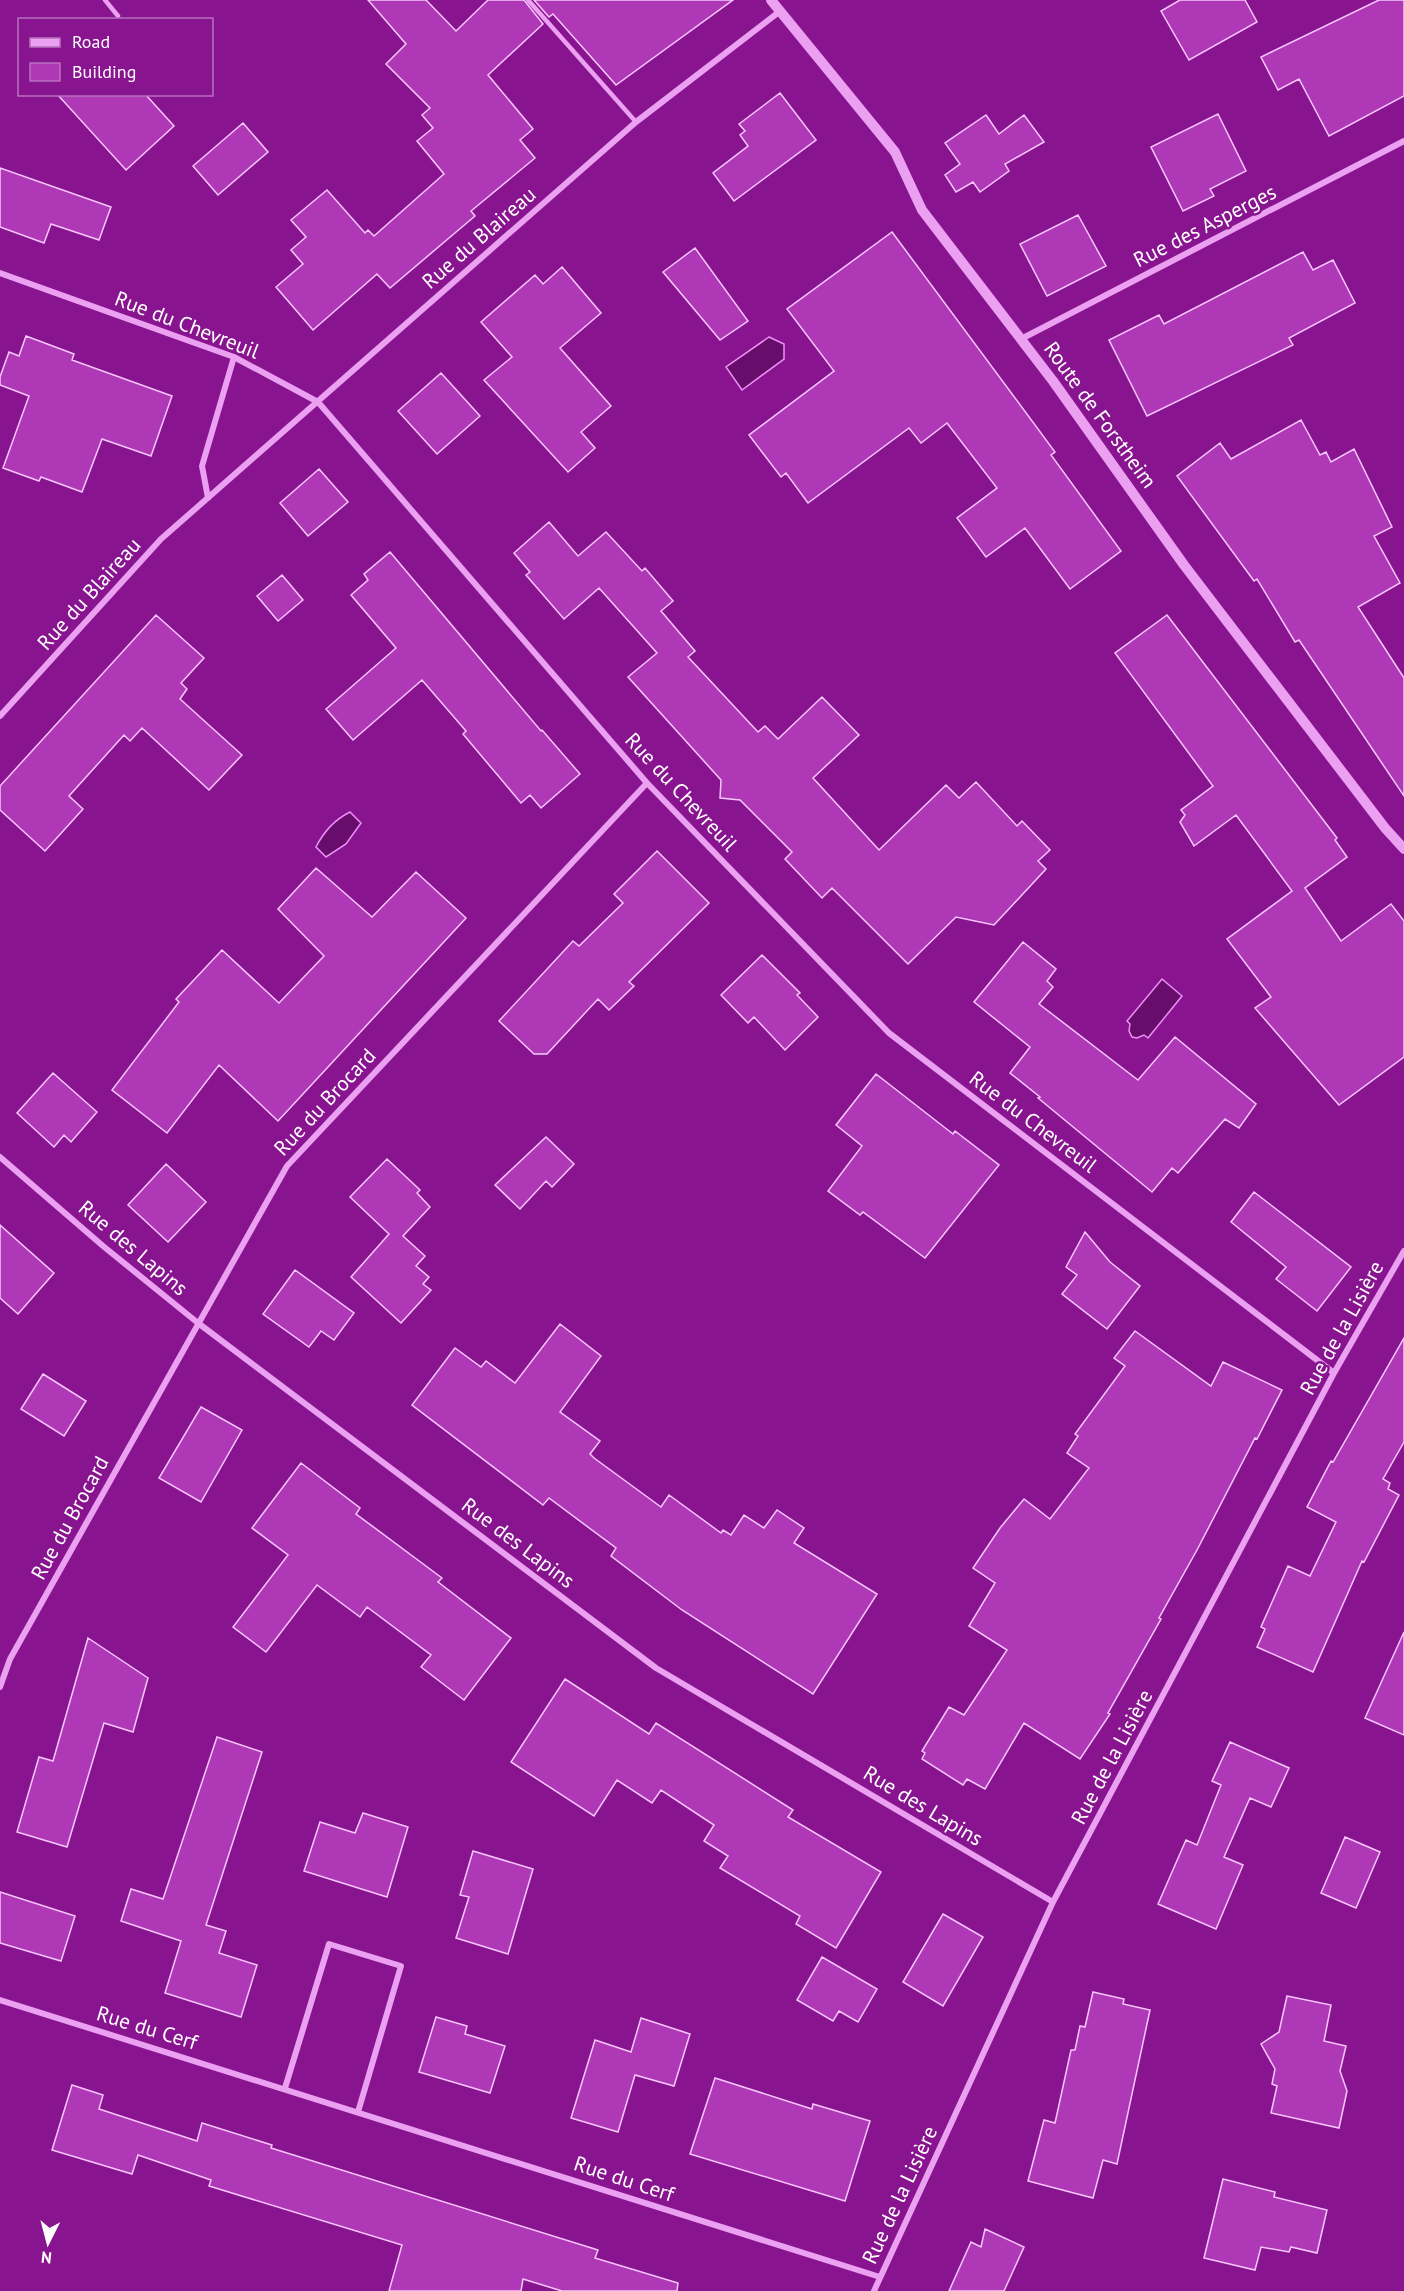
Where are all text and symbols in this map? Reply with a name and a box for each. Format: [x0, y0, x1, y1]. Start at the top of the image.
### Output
legend [18, 18, 213, 96]
text: Road [72, 30, 110, 53]
text: Building [72, 60, 136, 83]
street label: Rue des Asperges [1129, 178, 1281, 273]
street label: Rue du Blaireau [416, 181, 541, 294]
street label: Rue du Chevreuil [111, 285, 263, 365]
street label: Route de Forstheim [1038, 336, 1163, 493]
street label: Rue du Blaireau [31, 532, 146, 655]
street label: Rue du Chevreuil [619, 727, 743, 857]
street label: Rue du Brocard [268, 1042, 381, 1161]
street label: Rue du Chevreuil [964, 1065, 1102, 1178]
street label: Rue des Lapins [73, 1194, 194, 1301]
street label: Rue de la Lisière [1294, 1256, 1389, 1399]
street label: Rue du Brocard [25, 1451, 115, 1584]
street label: Rue des Lapins [456, 1491, 580, 1594]
street label: Rue de la Lisière [1065, 1685, 1158, 1829]
street label: Rue des Lapins [859, 1759, 988, 1852]
street label: Rue du Cerf [94, 1999, 202, 2056]
street label: Rue de la Lisière [856, 2122, 943, 2268]
street label: Rue du Cerf [571, 2150, 679, 2208]
north arrow [18, 2213, 78, 2273]
text: N [40, 2247, 53, 2268]

